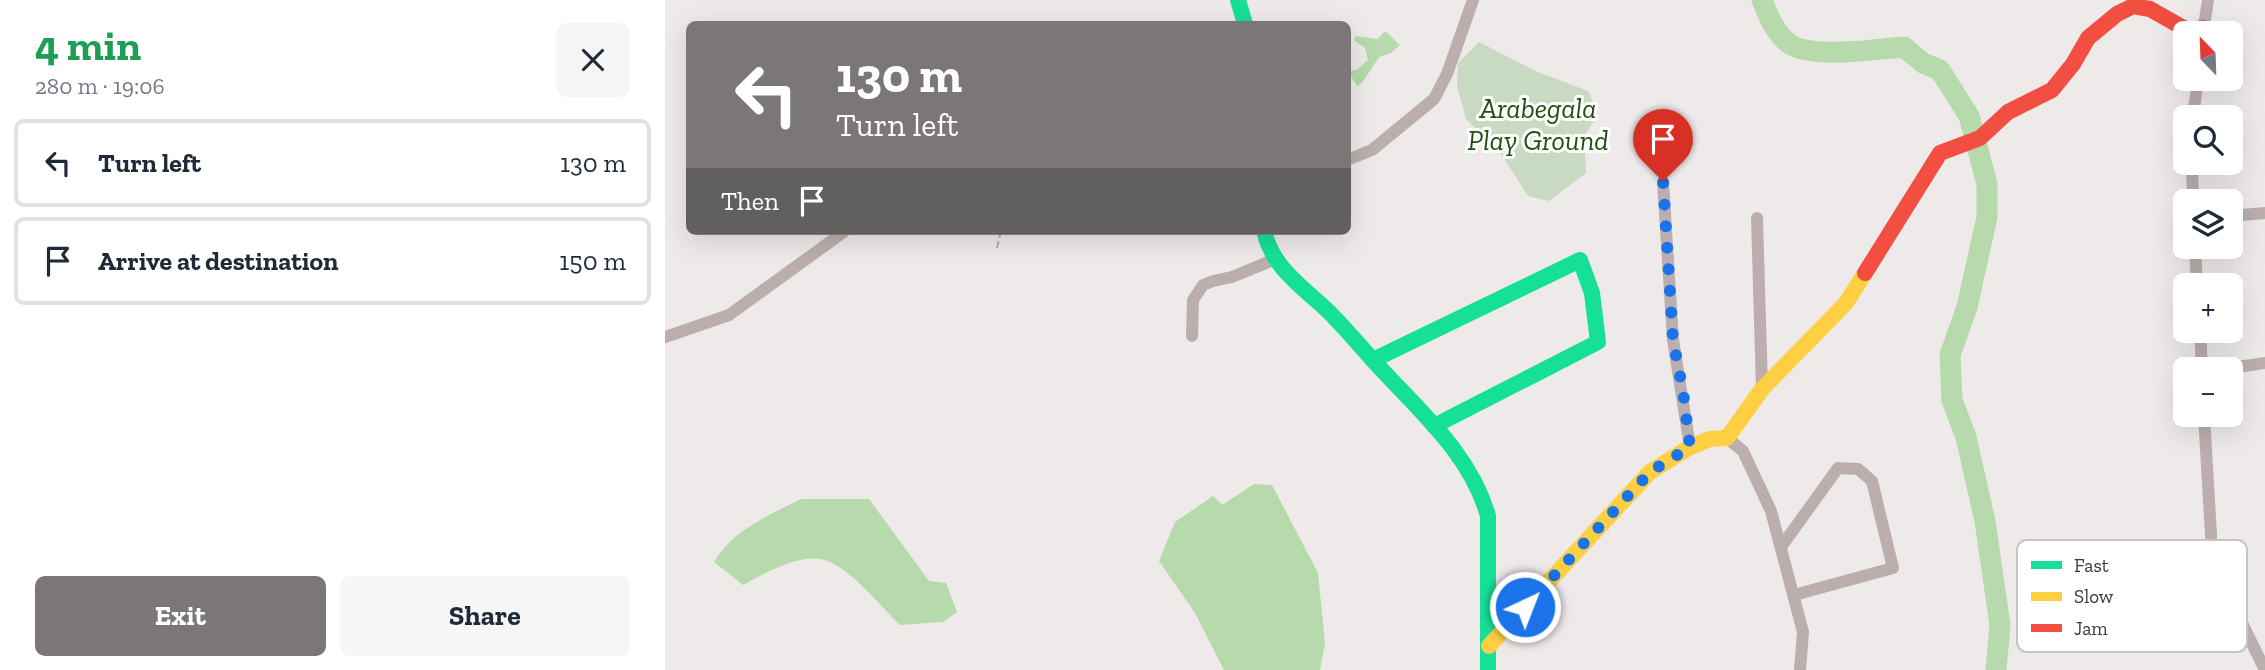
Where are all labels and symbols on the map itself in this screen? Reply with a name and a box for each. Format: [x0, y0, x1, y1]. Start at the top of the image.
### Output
north arrow [2173, 21, 2243, 91]
park label: Arabegala Play Ground [1467, 92, 1609, 157]
pin [1633, 109, 1693, 181]
legend [2017, 540, 2247, 652]
text: Fast [2074, 554, 2109, 577]
position arrow [1488, 570, 1562, 644]
text: Slow [2074, 585, 2114, 608]
text: Jam [2074, 617, 2108, 640]

